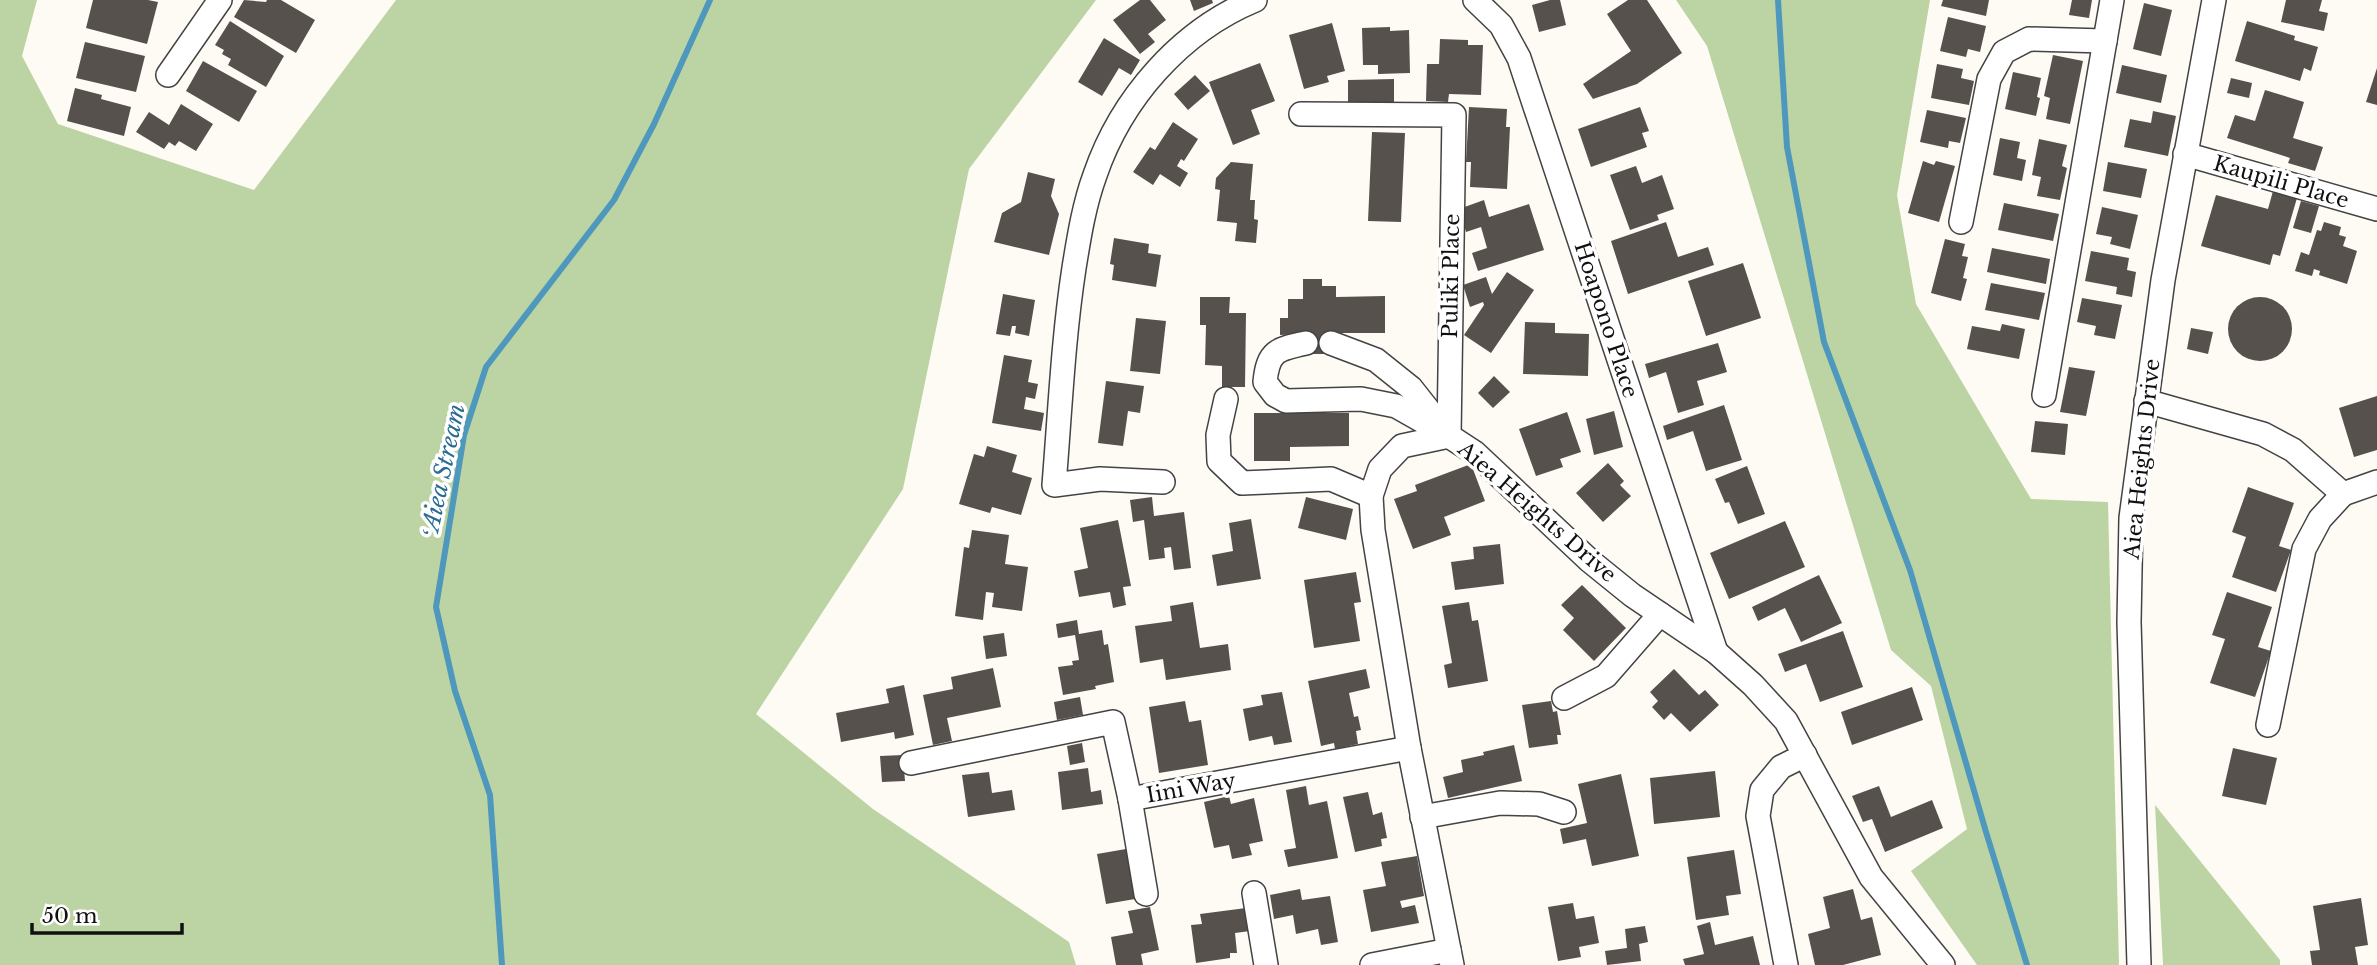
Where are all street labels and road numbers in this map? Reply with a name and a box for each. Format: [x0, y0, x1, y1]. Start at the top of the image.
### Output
street label: Kaupili Place [2210, 150, 2352, 214]
street label: Puliki Place [1437, 213, 1465, 339]
street label: Hoapono Place [1569, 239, 1643, 401]
street label: Aiea Heights Drive [2118, 357, 2165, 562]
street label: Aiea Heights Drive [1452, 435, 1622, 588]
street label: Iini Way [1144, 767, 1238, 809]

